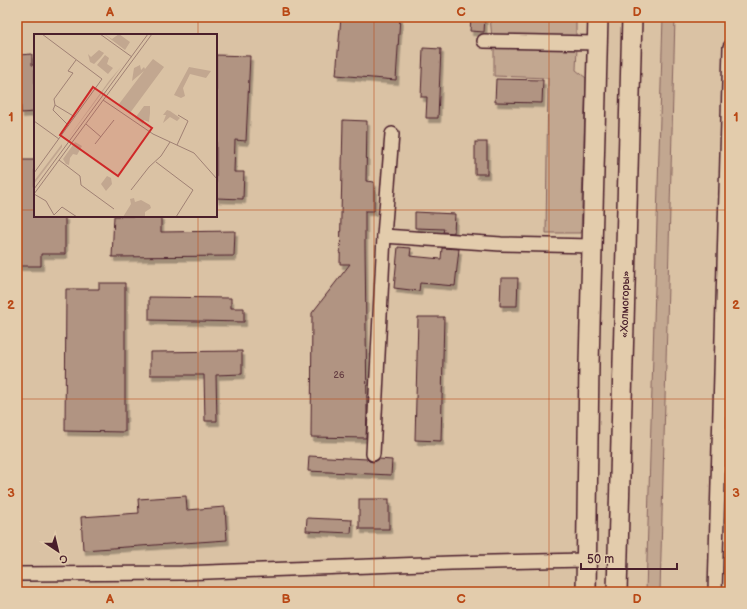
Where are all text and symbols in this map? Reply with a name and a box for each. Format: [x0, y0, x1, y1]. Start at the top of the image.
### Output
text: A [105, 4, 114, 20]
text: B [281, 4, 291, 20]
text: C [456, 4, 466, 20]
text: D [632, 4, 642, 20]
inset map [34, 34, 217, 217]
text: 1 [8, 109, 14, 125]
text: 1 [733, 109, 739, 125]
street label: «Холмогоры» [617, 270, 632, 338]
text: 2 [7, 297, 15, 313]
text: 2 [732, 297, 740, 313]
house number: 26 [334, 370, 345, 381]
text: 3 [7, 485, 15, 501]
text: 3 [732, 485, 740, 501]
north arrow [38, 531, 78, 571]
scale bar [581, 545, 677, 571]
text: С [56, 551, 70, 566]
text: 50 m [587, 552, 614, 567]
text: A [105, 591, 114, 607]
text: B [281, 591, 291, 607]
text: C [456, 591, 466, 607]
text: D [632, 591, 642, 607]

